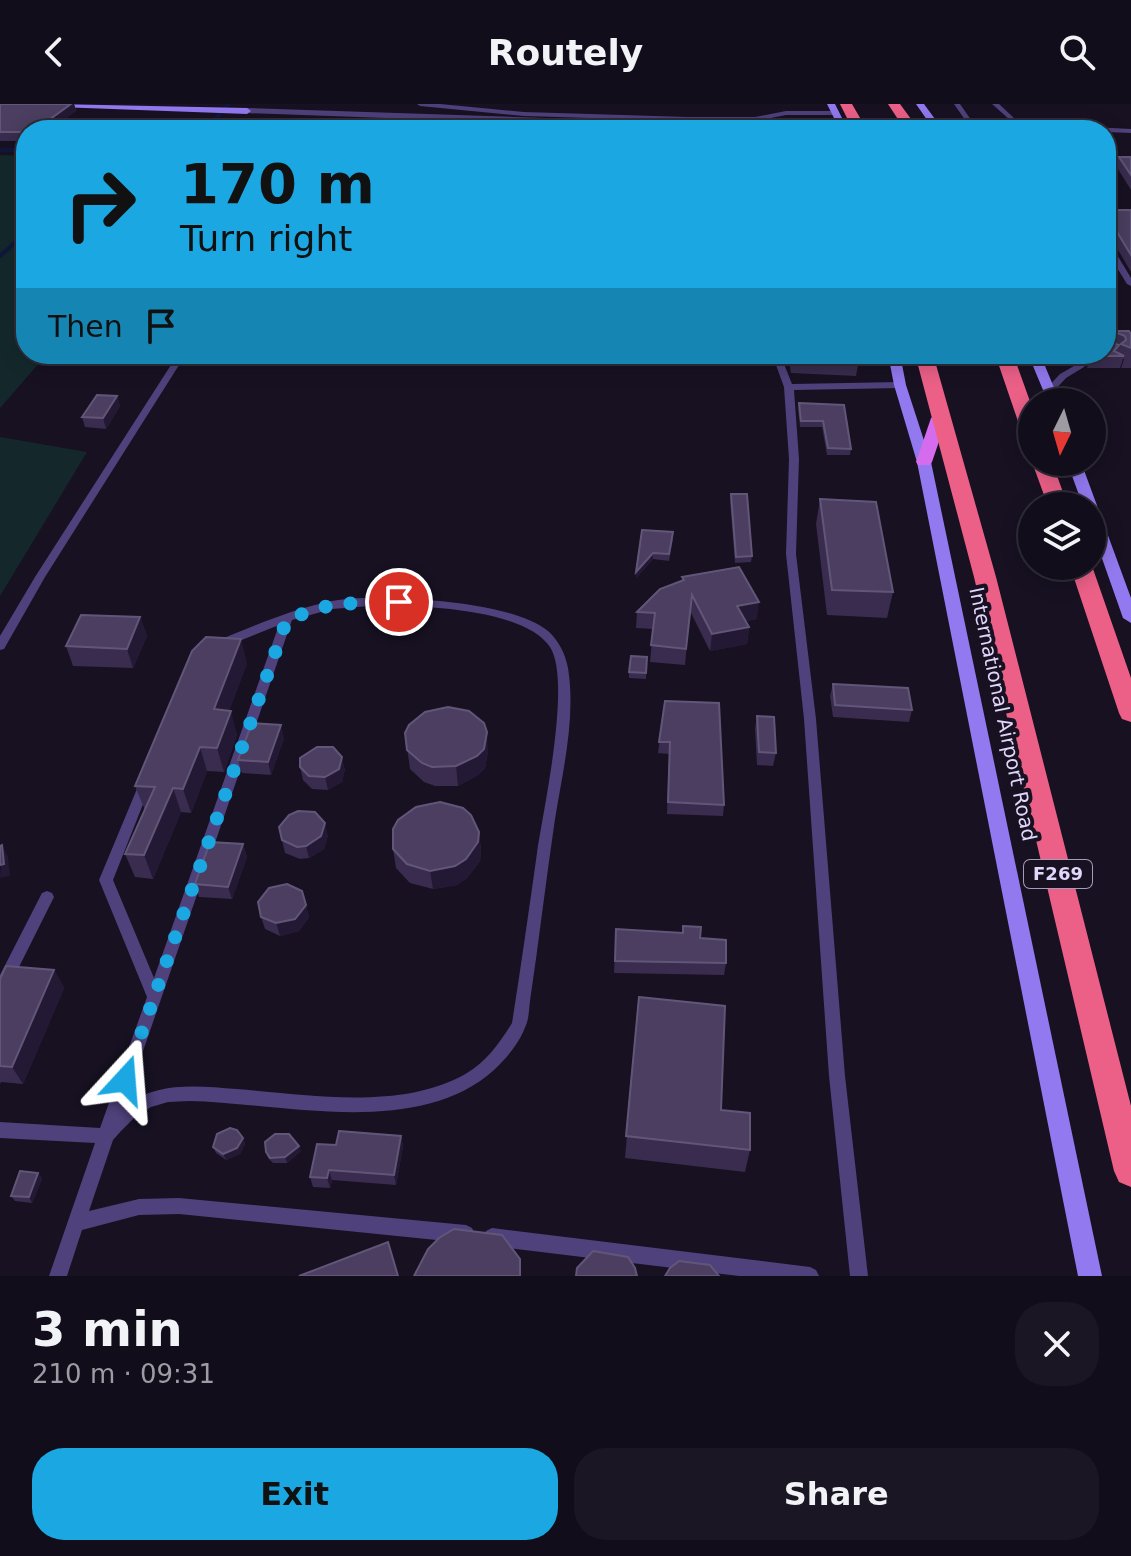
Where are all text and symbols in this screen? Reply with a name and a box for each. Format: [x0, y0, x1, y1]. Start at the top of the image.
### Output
icon: back [32, 30, 76, 74]
icon: search [1055, 30, 1099, 74]
text: Routely [488, 32, 643, 73]
text: 170 m [180, 151, 375, 216]
icon: right [48, 152, 152, 256]
text: Turn right [180, 218, 352, 259]
icon: arrive [139, 304, 183, 348]
text: Then [48, 309, 123, 344]
north arrow [1018, 388, 1106, 476]
map controls [1018, 388, 1106, 580]
button: layers [1018, 492, 1106, 580]
pin [365, 568, 433, 636]
icon: arrive [377, 580, 421, 624]
street label: International Airport Road [964, 585, 1042, 843]
road number: F269 [1024, 860, 1092, 888]
position arrow [83, 1038, 167, 1122]
text: 3 min [32, 1301, 183, 1357]
button: close [1015, 1302, 1099, 1386]
text: 210 m · 09:31 [32, 1359, 215, 1389]
button: Exit [32, 1448, 558, 1540]
button: Share [574, 1448, 1099, 1540]

